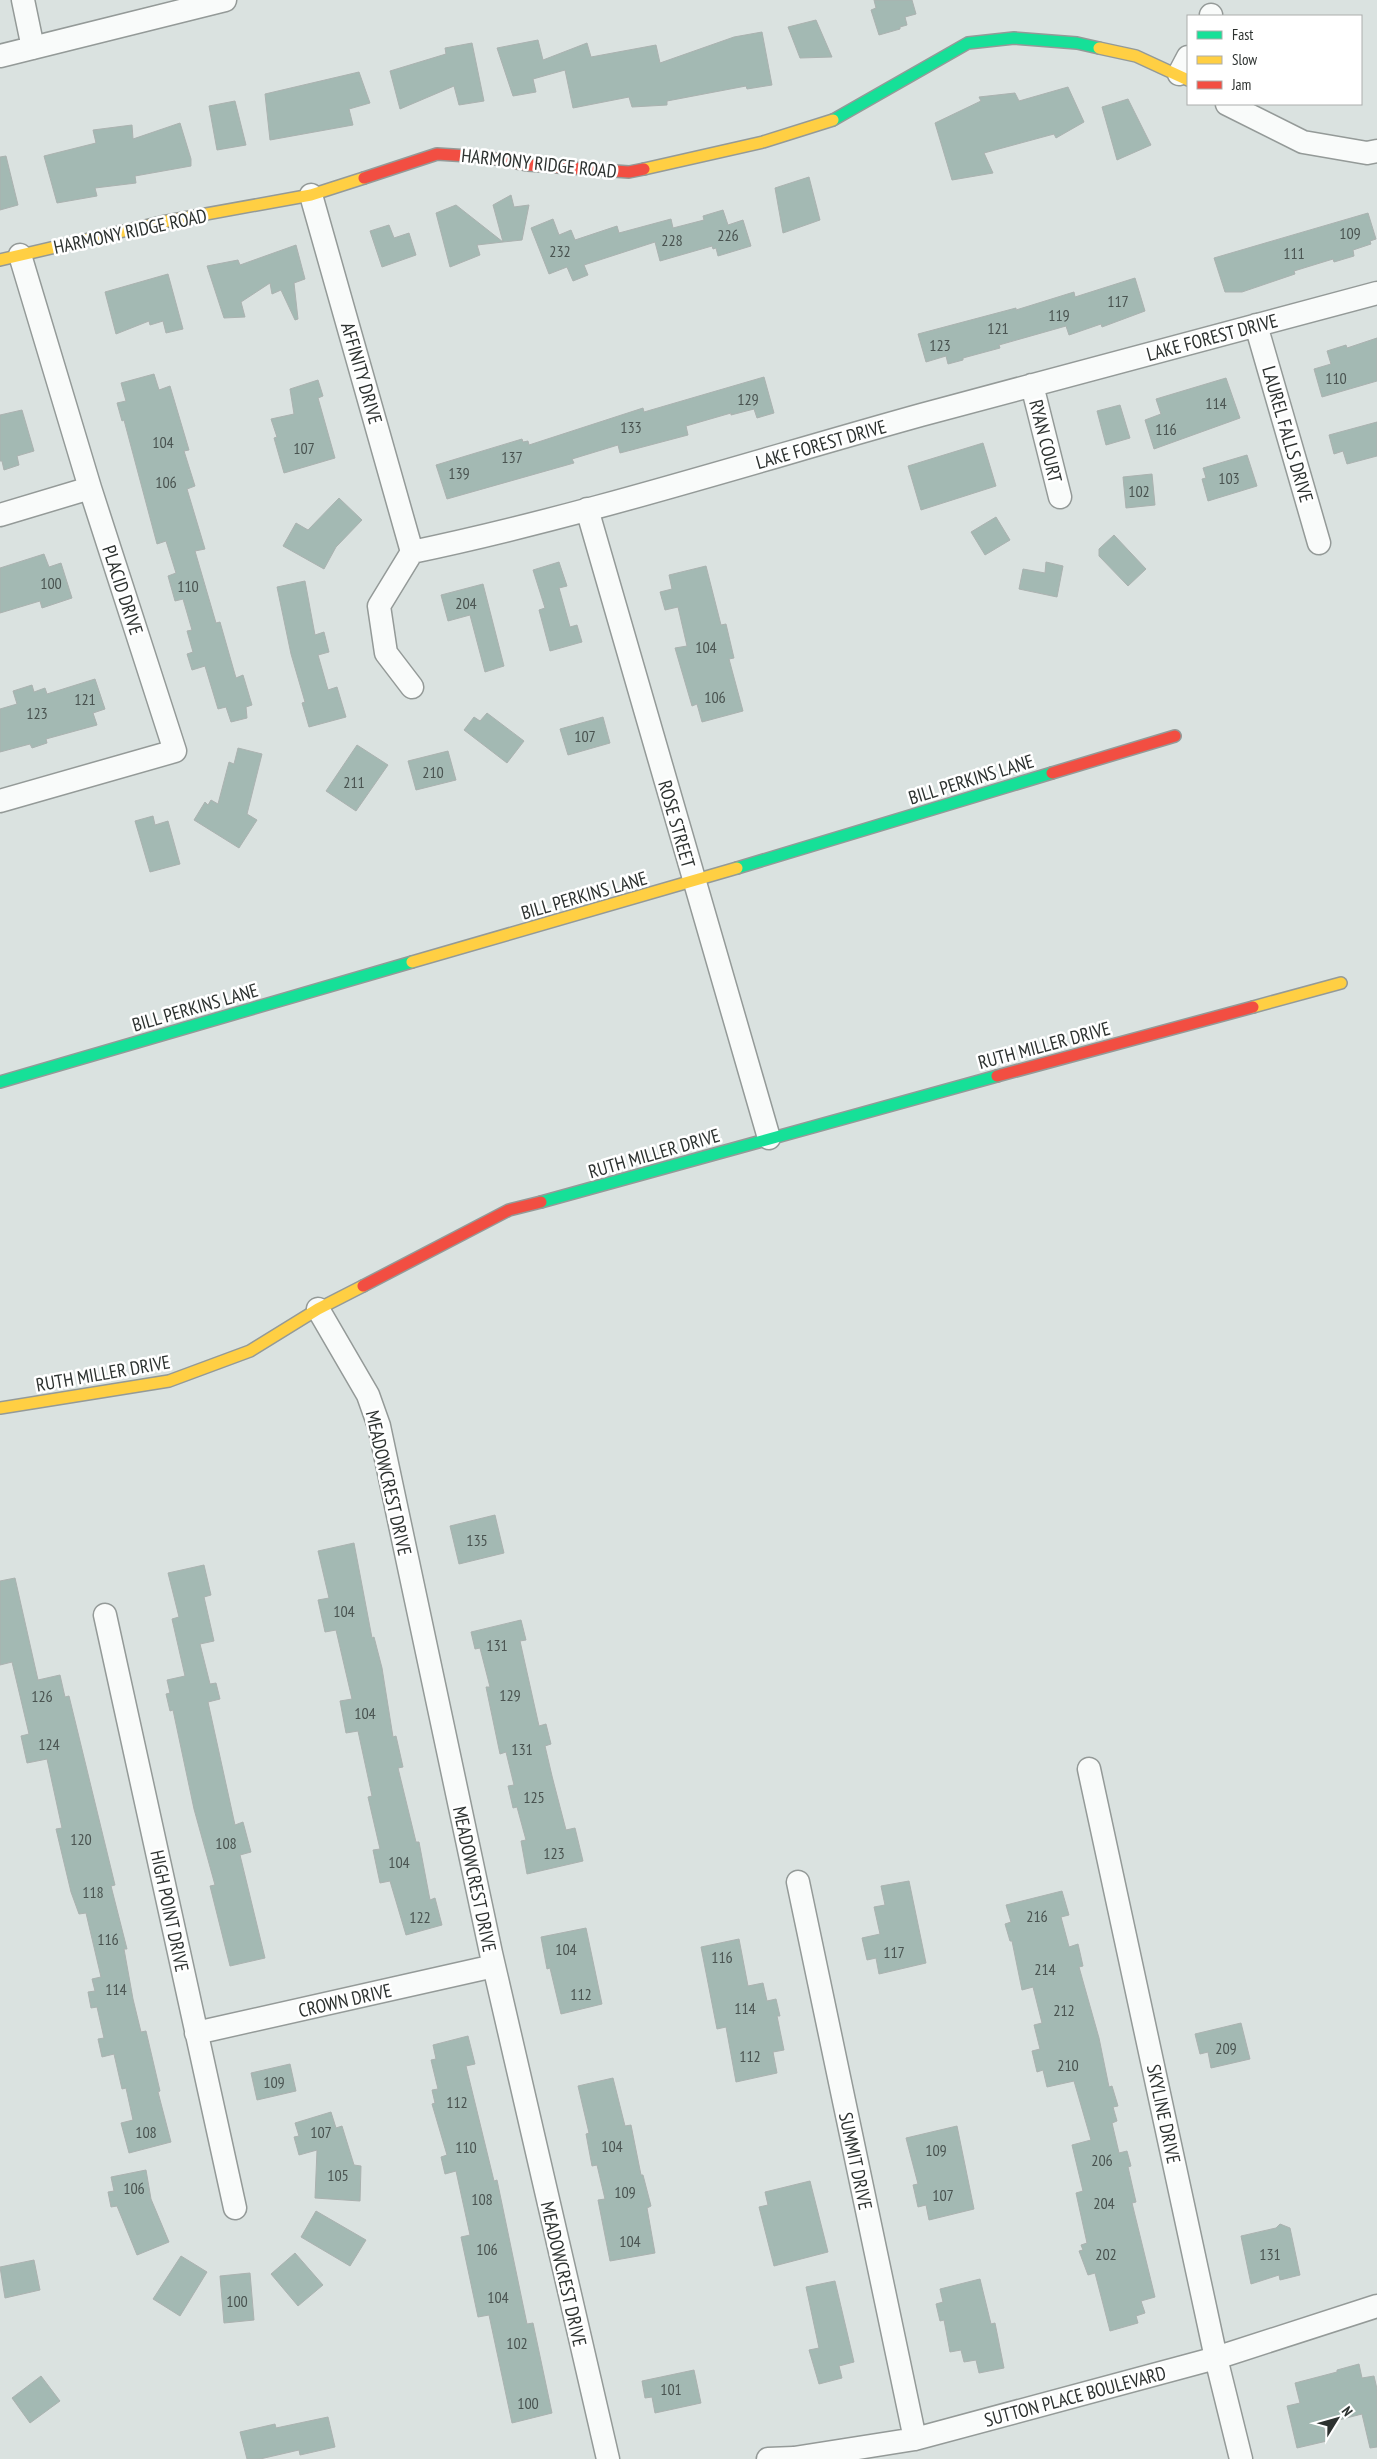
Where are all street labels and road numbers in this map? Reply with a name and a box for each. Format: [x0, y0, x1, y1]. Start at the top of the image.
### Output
street label: HARMONY RIDGE ROAD [460, 143, 618, 183]
street label: HARMONY RIDGE ROAD [51, 203, 209, 259]
street label: LAKE FOREST DRIVE [1144, 308, 1280, 366]
street label: AFFINITY DRIVE [336, 319, 388, 427]
street label: LAUREL FALLS DRIVE [1257, 363, 1319, 505]
street label: RYAN COURT [1024, 397, 1068, 485]
street label: LAKE FOREST DRIVE [753, 414, 889, 474]
street label: PLACID DRIVE [97, 542, 149, 638]
street label: BILL PERKINS LANE [905, 749, 1037, 809]
street label: ROSE STREET [653, 777, 701, 871]
street label: BILL PERKINS LANE [518, 866, 650, 924]
street label: BILL PERKINS LANE [129, 978, 261, 1036]
street label: RUTH MILLER DRIVE [975, 1016, 1113, 1074]
street label: RUTH MILLER DRIVE [585, 1123, 723, 1183]
street label: RUTH MILLER DRIVE [34, 1349, 172, 1397]
street label: MEADOWCREST DRIVE [361, 1408, 417, 1558]
street label: MEADOWCREST DRIVE [448, 1804, 502, 1954]
street label: HIGH POINT DRIVE [145, 1848, 195, 1974]
street label: CROWN DRIVE [296, 1978, 394, 2022]
street label: SKYLINE DRIVE [1142, 2062, 1186, 2166]
street label: SUMMIT DRIVE [834, 2110, 878, 2212]
street label: MEADOWCREST DRIVE [536, 2199, 592, 2349]
street label: SUTTON PLACE BOULEVARD [982, 2360, 1168, 2432]

